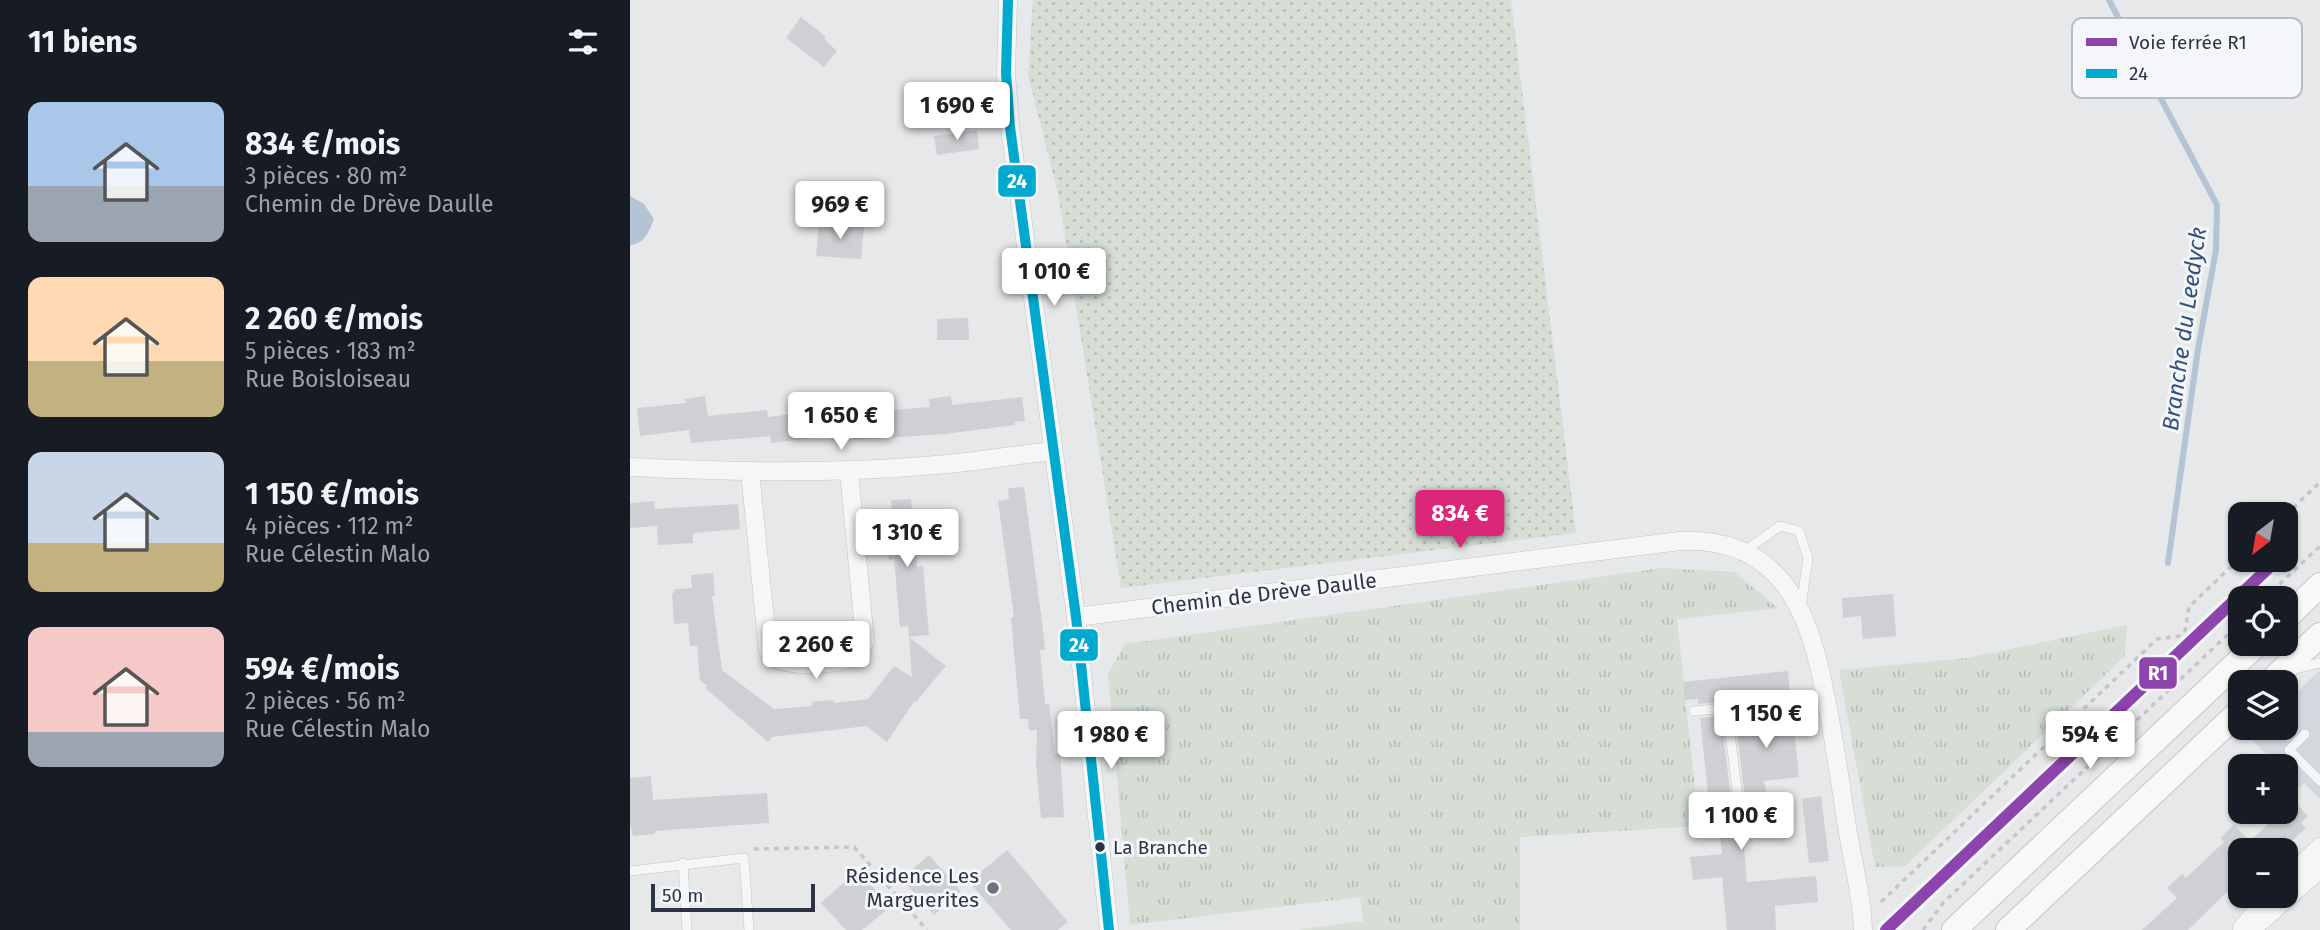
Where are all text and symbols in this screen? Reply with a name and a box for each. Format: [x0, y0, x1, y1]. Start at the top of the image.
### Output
legend [2072, 18, 2302, 98]
icon: filters [564, 23, 602, 61]
text: 11 biens [28, 24, 137, 60]
text: Voie ferrée R1 [2129, 31, 2247, 54]
text: 24 [2129, 62, 2148, 85]
pin: 1 690 € [892, 82, 1022, 142]
text: 1 690 € [920, 91, 994, 119]
text: 834 €/mois [245, 126, 400, 162]
icon: home [84, 130, 168, 214]
text: 3 pièces · 80 m² [245, 162, 407, 190]
line badge: 24 [997, 164, 1037, 198]
text: 24 [1007, 170, 1027, 193]
pin: 969 € [791, 182, 889, 241]
text: Chemin de Drève Daulle [245, 190, 494, 218]
text: 969 € [811, 190, 869, 218]
water label: Branche du Leedyck [2156, 225, 2212, 433]
pin: 1 010 € [989, 248, 1119, 308]
text: 1 010 € [1018, 257, 1090, 285]
text: 2 260 €/mois [245, 301, 423, 337]
icon: home [84, 305, 168, 389]
text: 5 pièces · 183 m² [245, 337, 416, 365]
text: Rue Boisloiseau [245, 365, 411, 393]
pin: 1 650 € [776, 392, 906, 452]
text: 1 650 € [804, 401, 878, 429]
text: 1 150 €/mois [245, 476, 419, 512]
icon: home [84, 480, 168, 564]
pin: 834 € [1411, 490, 1509, 550]
text: 834 € [1431, 499, 1489, 527]
north arrow [2228, 502, 2298, 572]
map controls [2228, 502, 2298, 908]
pin: 1 310 € [842, 510, 972, 569]
text: 4 pièces · 112 m² [245, 512, 413, 540]
text: 1 310 € [872, 518, 942, 546]
text: Rue Célestin Malo [245, 540, 430, 568]
street label: Chemin de Drève Daulle [1150, 567, 1378, 621]
button: locate [2228, 586, 2298, 656]
pin: 2 260 € [751, 622, 881, 681]
line badge: 24 [1059, 628, 1099, 662]
text: 2 260 € [779, 630, 853, 658]
text: 24 [1069, 634, 1089, 657]
text: 594 €/mois [245, 651, 399, 687]
icon: home [84, 655, 168, 739]
line badge: R1 [2138, 656, 2178, 690]
text: R1 [2148, 662, 2168, 685]
button: layers [2228, 670, 2298, 740]
text: 2 pièces · 56 m² [245, 687, 405, 715]
pin: 1 150 € [1701, 690, 1831, 750]
text: 1 150 € [1730, 699, 1802, 727]
pin: 1 980 € [1046, 712, 1176, 771]
pin: 594 € [2041, 712, 2139, 771]
text: Rue Célestin Malo [245, 715, 430, 743]
text: 1 980 € [1074, 720, 1148, 748]
text: 594 € [2062, 720, 2118, 748]
button: + [2228, 754, 2298, 824]
pin: 1 100 € [1676, 792, 1806, 852]
text: 1 100 € [1705, 801, 1777, 829]
place label: La Branche [1113, 836, 1208, 859]
button: − [2228, 838, 2298, 908]
marker: La Branche [1093, 840, 1107, 854]
place label: Résidence Les Marguerites [845, 863, 979, 913]
marker: Résidence Les Marguerites [985, 880, 1001, 896]
scale bar [651, 881, 816, 913]
text: 50 m [662, 884, 703, 907]

